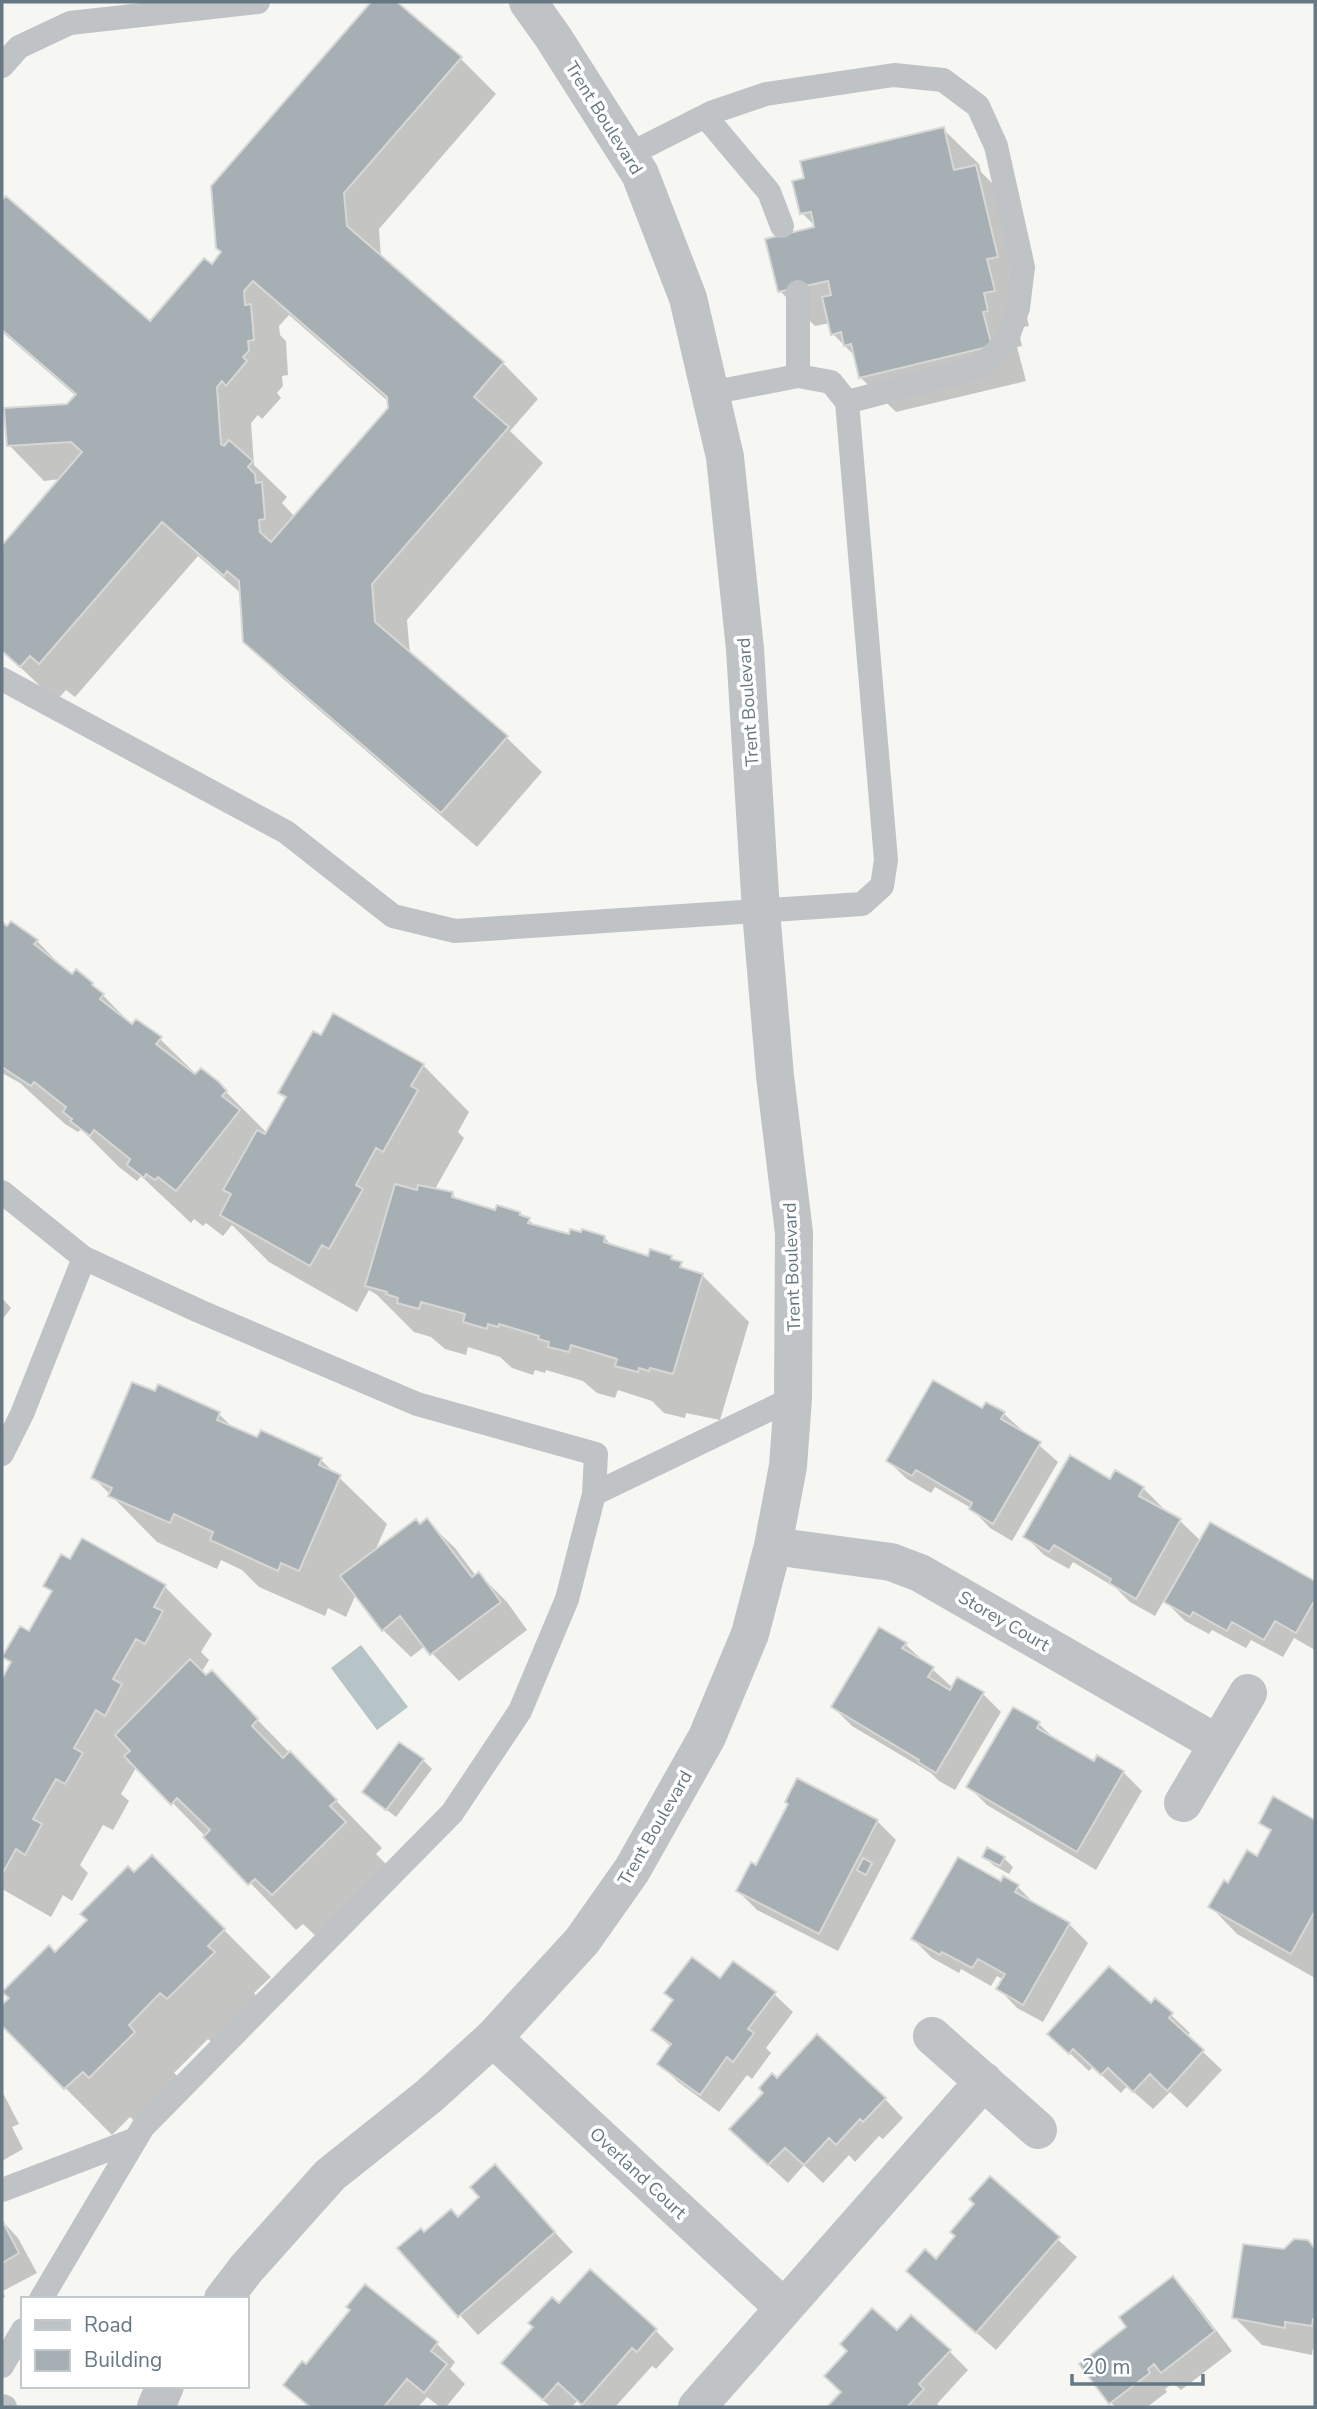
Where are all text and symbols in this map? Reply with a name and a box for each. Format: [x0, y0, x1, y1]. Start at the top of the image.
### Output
street label: Trent Boulevard [560, 57, 648, 179]
street label: Trent Boulevard [732, 637, 764, 767]
street label: Trent Boulevard [778, 1202, 806, 1332]
street label: Storey Court [954, 1585, 1055, 1657]
street label: Trent Boulevard [612, 1766, 698, 1890]
street label: Overland Court [584, 2122, 692, 2225]
legend [21, 2297, 248, 2388]
text: Road [84, 2311, 133, 2339]
scale bar [1072, 2342, 1203, 2386]
text: Building [84, 2346, 162, 2374]
text: 20 m [1082, 2353, 1131, 2381]

